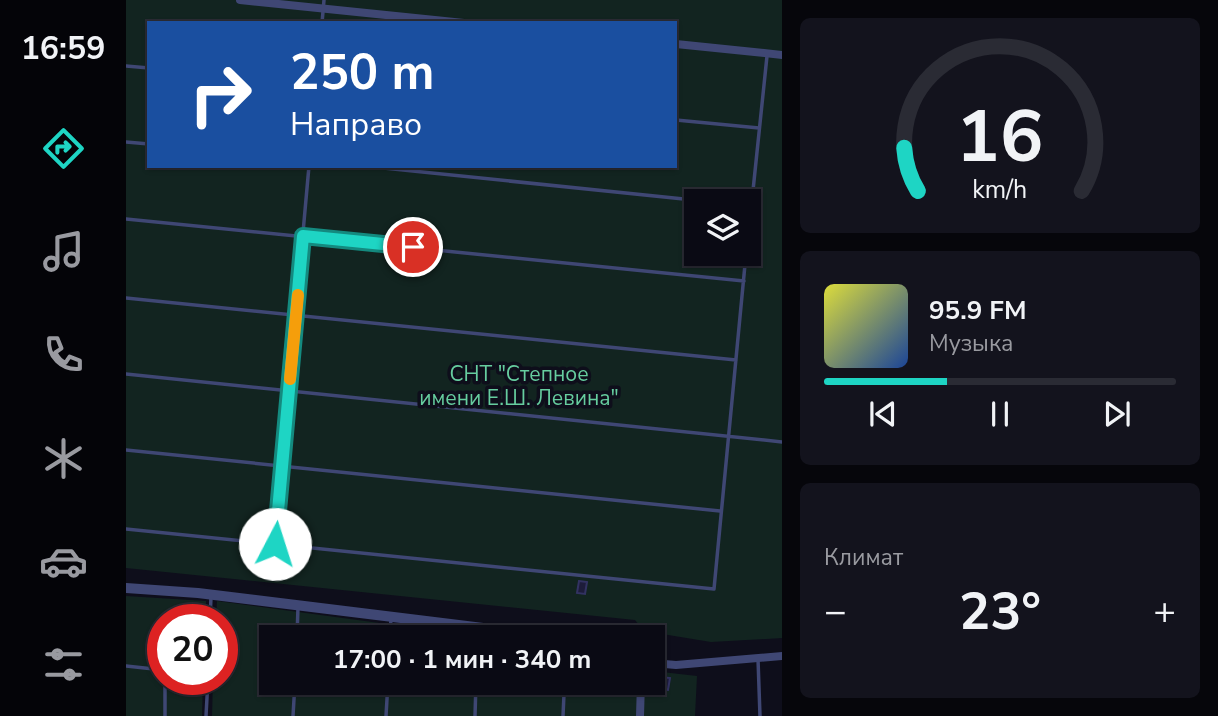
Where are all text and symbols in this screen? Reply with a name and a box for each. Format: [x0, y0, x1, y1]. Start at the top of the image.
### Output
text: 16:59 [21, 27, 105, 70]
text: 250 m [290, 39, 434, 106]
icon: right [175, 49, 266, 140]
text: 16 [956, 88, 1044, 188]
text: Направо [290, 103, 422, 146]
icon: directions [39, 124, 88, 173]
text: km/h [972, 173, 1028, 207]
map controls [684, 189, 761, 266]
button: layers [684, 189, 761, 266]
pin [383, 217, 443, 277]
icon: music [39, 227, 88, 276]
icon: arrive [394, 228, 432, 266]
text: 95.9 FM [929, 293, 1026, 328]
text: Музыка [929, 328, 1013, 359]
icon: phone [39, 330, 88, 379]
park label: СНТ "Степное имени Е.Ш. Левина" [419, 360, 619, 412]
icon: previous [864, 395, 902, 433]
icon: pause [981, 395, 1019, 433]
icon: next [1098, 395, 1136, 433]
icon: climate [39, 434, 88, 483]
position arrow [238, 507, 312, 581]
icon: car [39, 537, 88, 586]
text: Климат [824, 542, 903, 573]
text: 23° [959, 576, 1041, 647]
text: − [824, 586, 847, 637]
text: + [1153, 586, 1176, 637]
speed limit sign: 20 [147, 604, 238, 695]
icon: filters [39, 640, 88, 689]
text: 17:00 · 1 мин · 340 m [333, 642, 591, 677]

